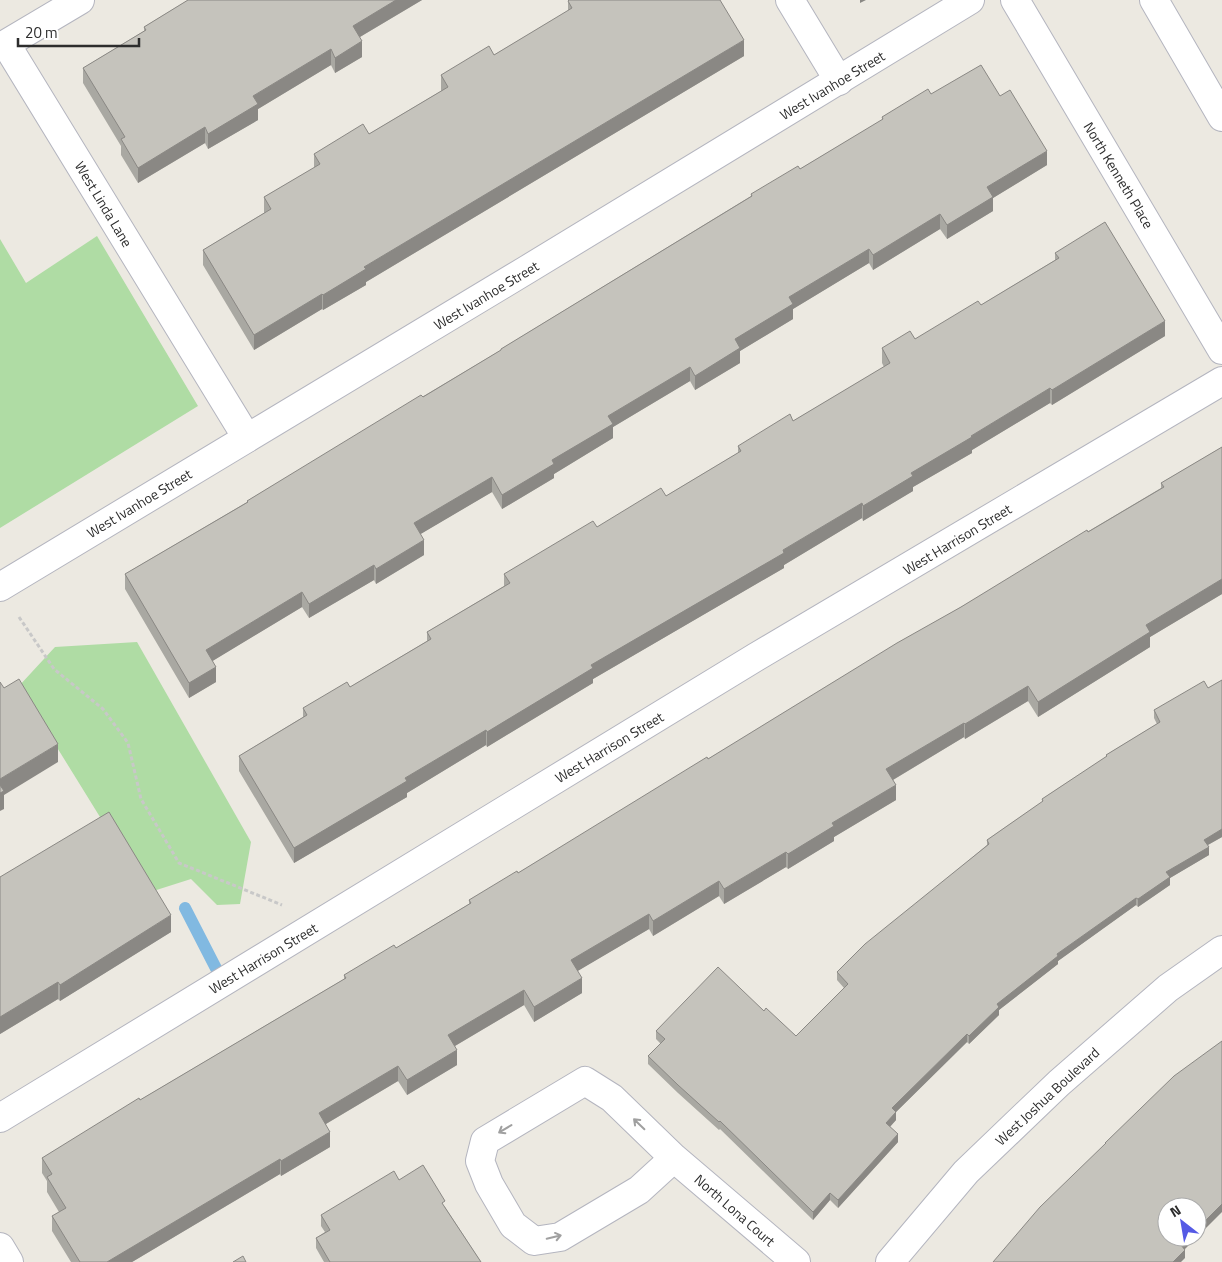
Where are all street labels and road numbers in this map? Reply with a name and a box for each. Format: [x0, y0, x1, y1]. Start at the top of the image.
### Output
street label: West Ivanhoe Street [775, 45, 889, 125]
street label: North Kenneth Place [1079, 118, 1159, 232]
street label: West Linda Lane [70, 157, 138, 251]
street label: West Ivanhoe Street [429, 255, 543, 335]
street label: West Ivanhoe Street [82, 463, 196, 543]
street label: West Harrison Street [899, 498, 1015, 580]
street label: West Harrison Street [551, 706, 667, 788]
street label: West Harrison Street [205, 917, 321, 999]
street label: West Joshua Boulevard [990, 1042, 1104, 1150]
street label: North Lona Court [690, 1169, 780, 1251]

